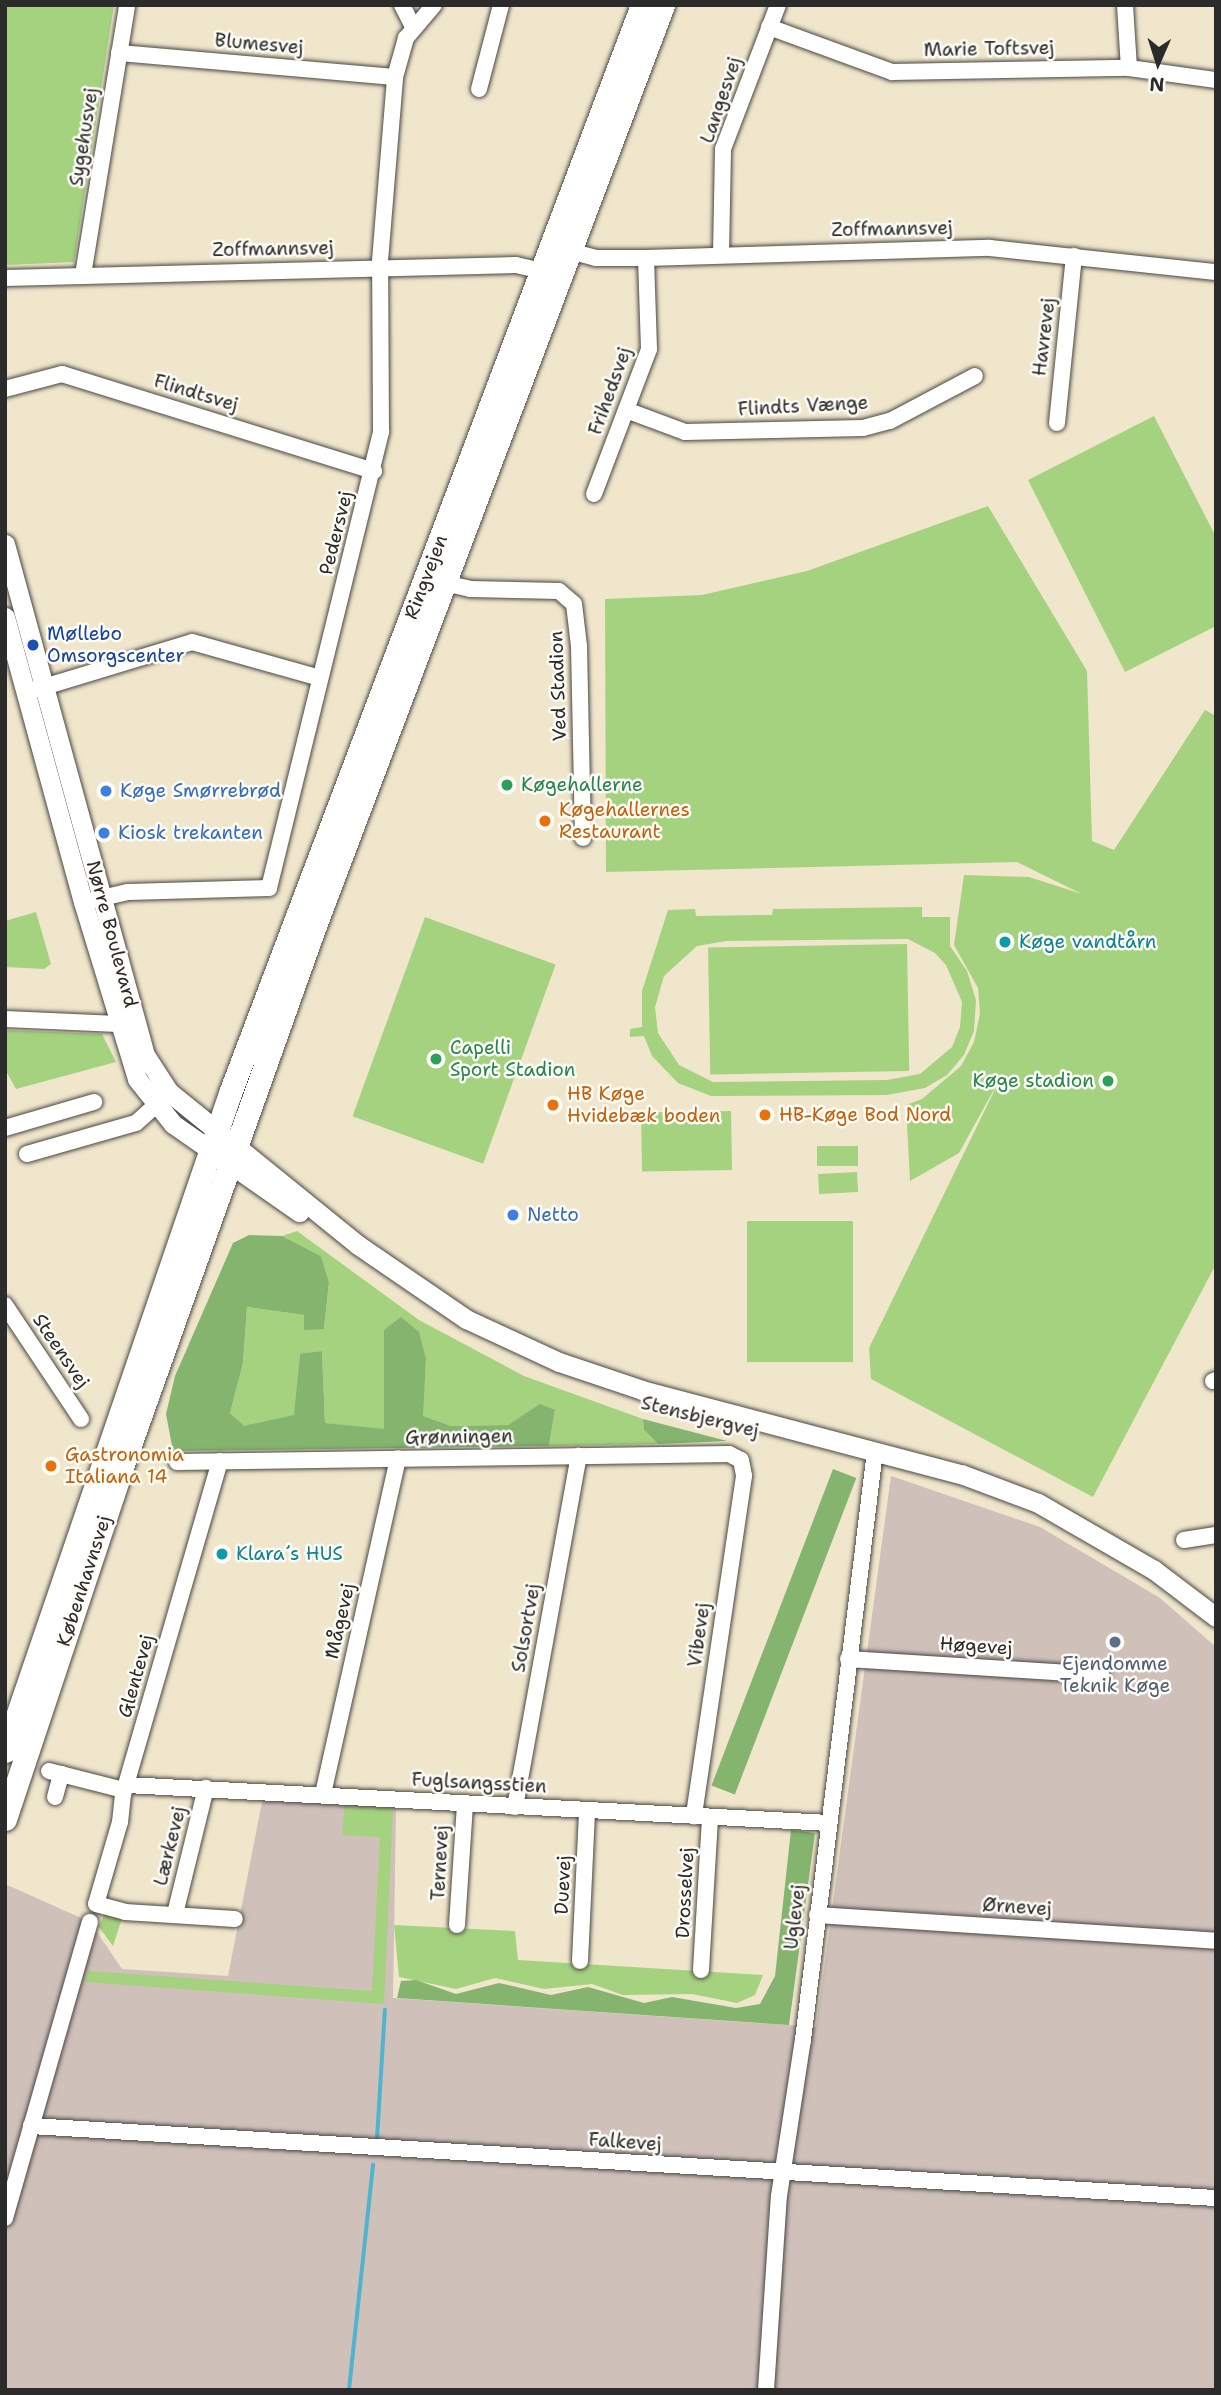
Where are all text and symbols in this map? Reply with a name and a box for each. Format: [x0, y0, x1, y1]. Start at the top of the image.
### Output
north arrow [1123, 28, 1193, 98]
street label: Blumesvej [214, 29, 304, 59]
street label: Marie Toftsvej [923, 36, 1055, 62]
street label: Langesvej [696, 54, 746, 146]
text: N [1149, 72, 1165, 97]
street label: Sygehusvej [65, 86, 103, 188]
street label: Zoffmannsvej [831, 217, 953, 241]
street label: Zoffmannsvej [212, 237, 334, 261]
street label: Havrevej [1028, 297, 1060, 377]
street label: Frihedsvej [584, 344, 636, 438]
street label: Flindtsvej [151, 369, 241, 417]
street label: Flindts Vænge [737, 391, 869, 421]
street label: Pedersvej [315, 489, 357, 577]
street label: Ringvejen [399, 532, 453, 622]
place label: Møllebo Omsorgscenter [47, 623, 184, 667]
street label: Ved Stadion [545, 630, 571, 742]
marker: Møllebo Omsorgscenter [25, 637, 41, 653]
place label: Køgehallerne [521, 774, 643, 796]
marker: Køgehallerne [499, 777, 515, 793]
place label: Køge Smørrebrød [120, 780, 281, 802]
marker: Køge Smørrebrød [98, 783, 114, 799]
place label: Køgehallernes Restaurant [559, 799, 690, 843]
marker: Køgehallernes Restaurant [537, 813, 553, 829]
place label: Kiosk trekanten [118, 822, 263, 844]
marker: Kiosk trekanten [96, 825, 112, 841]
street label: Nørre Boulevard [81, 858, 143, 1010]
place label: Køge vandtårn [1019, 931, 1156, 953]
marker: Køge vandtårn [997, 934, 1013, 950]
place label: Capelli Sport Stadion [450, 1037, 575, 1081]
marker: Capelli Sport Stadion [428, 1051, 444, 1067]
place label: Køge stadion [973, 1070, 1094, 1092]
marker: Køge stadion [1100, 1073, 1116, 1089]
place label: HB Køge Hvidebæk boden [567, 1083, 720, 1127]
marker: HB Køge Hvidebæk boden [545, 1097, 561, 1113]
place label: HB-Køge Bod Nord [779, 1104, 951, 1126]
marker: HB-Køge Bod Nord [757, 1107, 773, 1123]
place label: Netto [527, 1204, 579, 1226]
marker: Netto [505, 1207, 521, 1223]
street label: Steensvej [28, 1309, 94, 1393]
street label: Stensbjergvej [639, 1391, 761, 1443]
street label: Grønningen [405, 1425, 513, 1449]
place label: Gastronomia Italiana 14 [65, 1444, 184, 1488]
marker: Gastronomia Italiana 14 [43, 1458, 59, 1474]
street label: Københavnsvej [52, 1513, 116, 1649]
place label: Klara´s HUS [236, 1543, 343, 1565]
marker: Klara´s HUS [214, 1546, 230, 1562]
street label: Mågevej [320, 1581, 360, 1661]
street label: Solsortvej [507, 1582, 545, 1674]
street label: Vibevej [683, 1601, 715, 1669]
street label: Glentevej [113, 1632, 159, 1720]
street label: Høgevej [939, 1632, 1013, 1660]
marker: Ejendomme Teknik Køge [1107, 1634, 1123, 1650]
place label: Ejendomme Teknik Køge [1060, 1653, 1170, 1697]
street label: Fuglsangsstien [411, 1768, 547, 1798]
street label: Lærkevej [149, 1804, 191, 1888]
street label: Ternevej [427, 1825, 453, 1901]
street label: Drosselvej [671, 1847, 699, 1939]
street label: Duevej [550, 1855, 576, 1915]
street label: Uglevej [780, 1883, 810, 1951]
street label: Ørnevej [982, 1893, 1052, 1921]
street label: Falkevej [588, 2128, 662, 2156]

